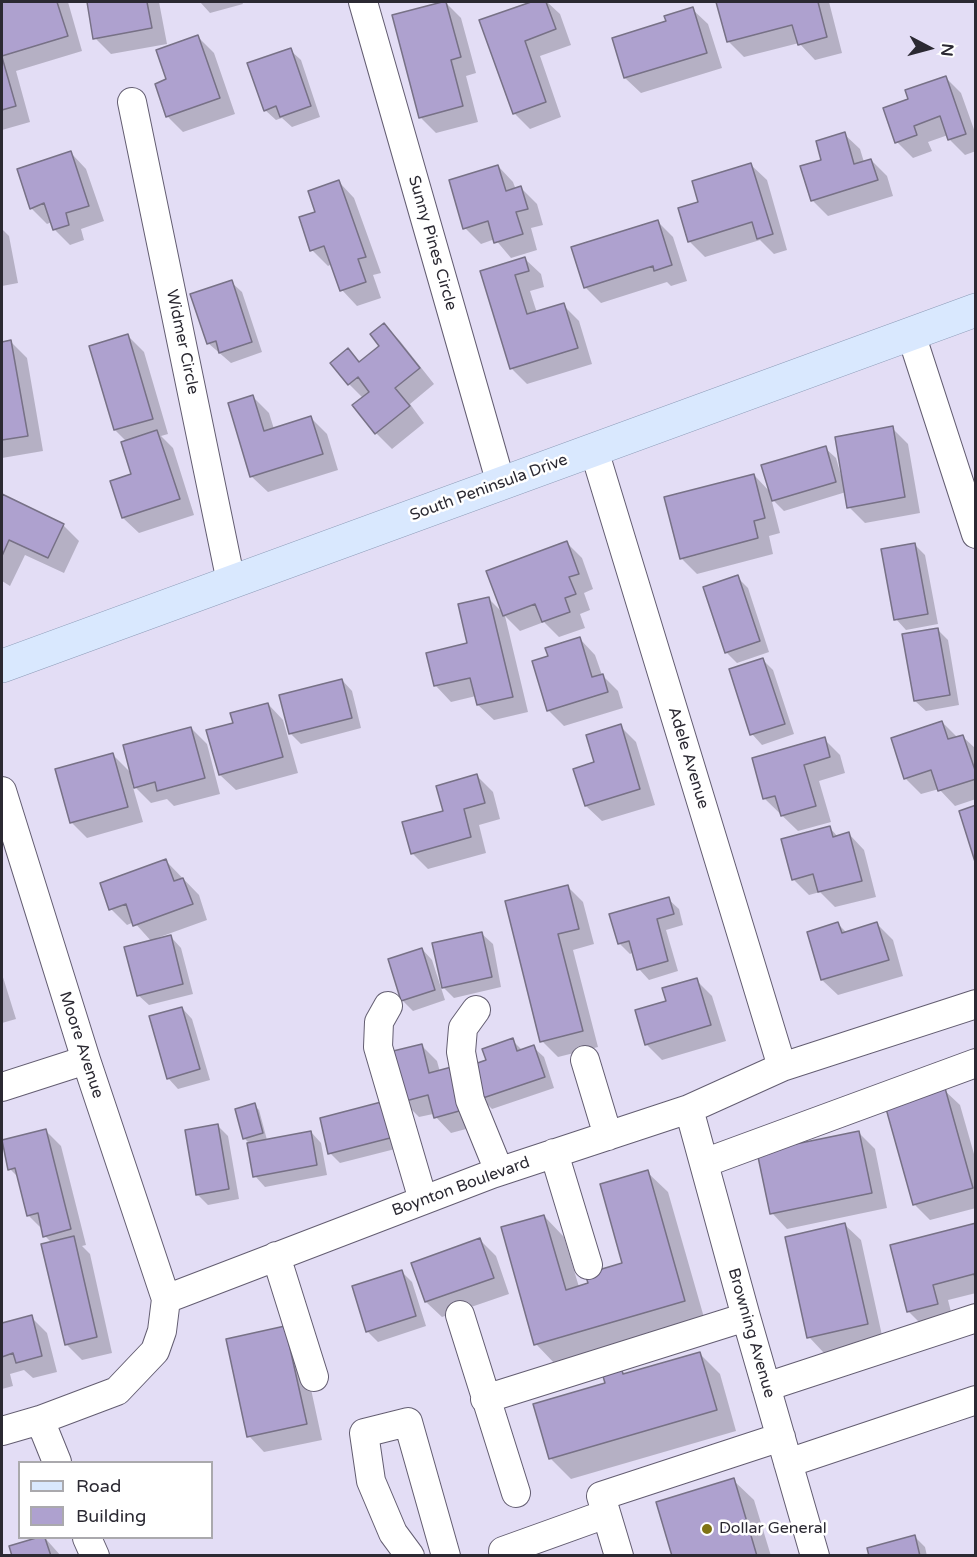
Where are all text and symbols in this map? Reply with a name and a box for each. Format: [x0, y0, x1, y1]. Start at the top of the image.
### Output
north arrow [899, 18, 959, 78]
text: N [936, 42, 958, 57]
street label: Sunny Pines Circle [404, 173, 460, 313]
street label: Widmer Circle [162, 288, 202, 396]
street label: South Peninsula Drive [408, 451, 570, 525]
street label: Adele Avenue [663, 705, 713, 811]
street label: Moore Avenue [55, 989, 107, 1101]
street label: Boynton Boulevard [389, 1153, 533, 1221]
street label: Browning Avenue [723, 1266, 779, 1400]
legend [18, 1461, 213, 1539]
text: Road [76, 1475, 121, 1497]
text: Building [76, 1505, 146, 1527]
place label: Dollar General [719, 1519, 827, 1539]
marker: Dollar General [700, 1522, 714, 1536]

